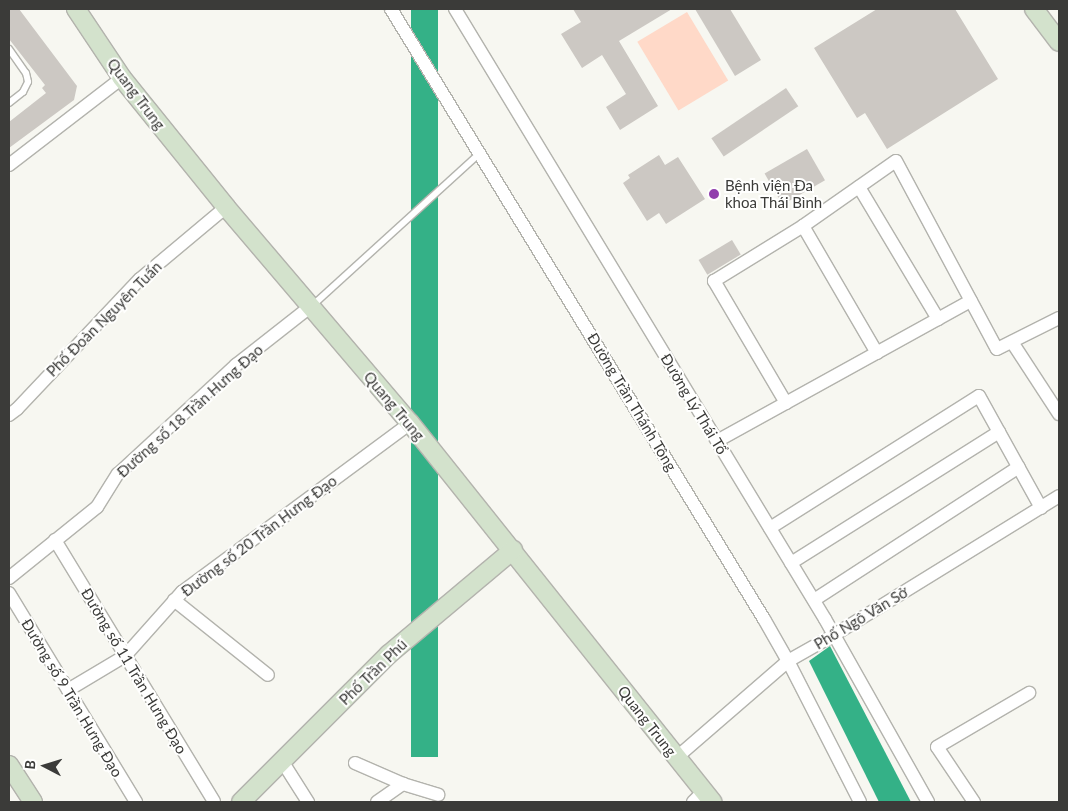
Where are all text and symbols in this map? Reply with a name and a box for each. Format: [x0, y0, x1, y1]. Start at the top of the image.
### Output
street label: Quang Trung [103, 55, 169, 133]
place label: Bệnh viện Đa khoa Thái Bình [725, 176, 823, 211]
marker: Bệnh viện Đa khoa Thái Bình [707, 187, 721, 201]
street label: Phố Đoàn Nguyên Tuấn [43, 258, 165, 380]
street label: Đường Trần Thánh Tông [583, 329, 681, 475]
street label: Đường số 18 Trần Hưng Đạo [113, 341, 267, 481]
street label: Đường Lý Thái Tổ [657, 350, 731, 458]
street label: Quang Trung [360, 368, 428, 444]
street label: Đường số 20 Trần Hưng Đạo [178, 472, 340, 600]
street label: Phố Ngô Văn Sở [810, 583, 912, 653]
street label: Đường số 11 Trần Hưng Đạo [77, 585, 191, 757]
street label: Đường số 9 Trần Hưng Đạo [17, 615, 127, 781]
street label: Phố Trần Phú [335, 635, 411, 709]
street label: Quang Trung [614, 682, 680, 760]
north arrow [20, 741, 70, 791]
text: B [21, 759, 38, 770]

